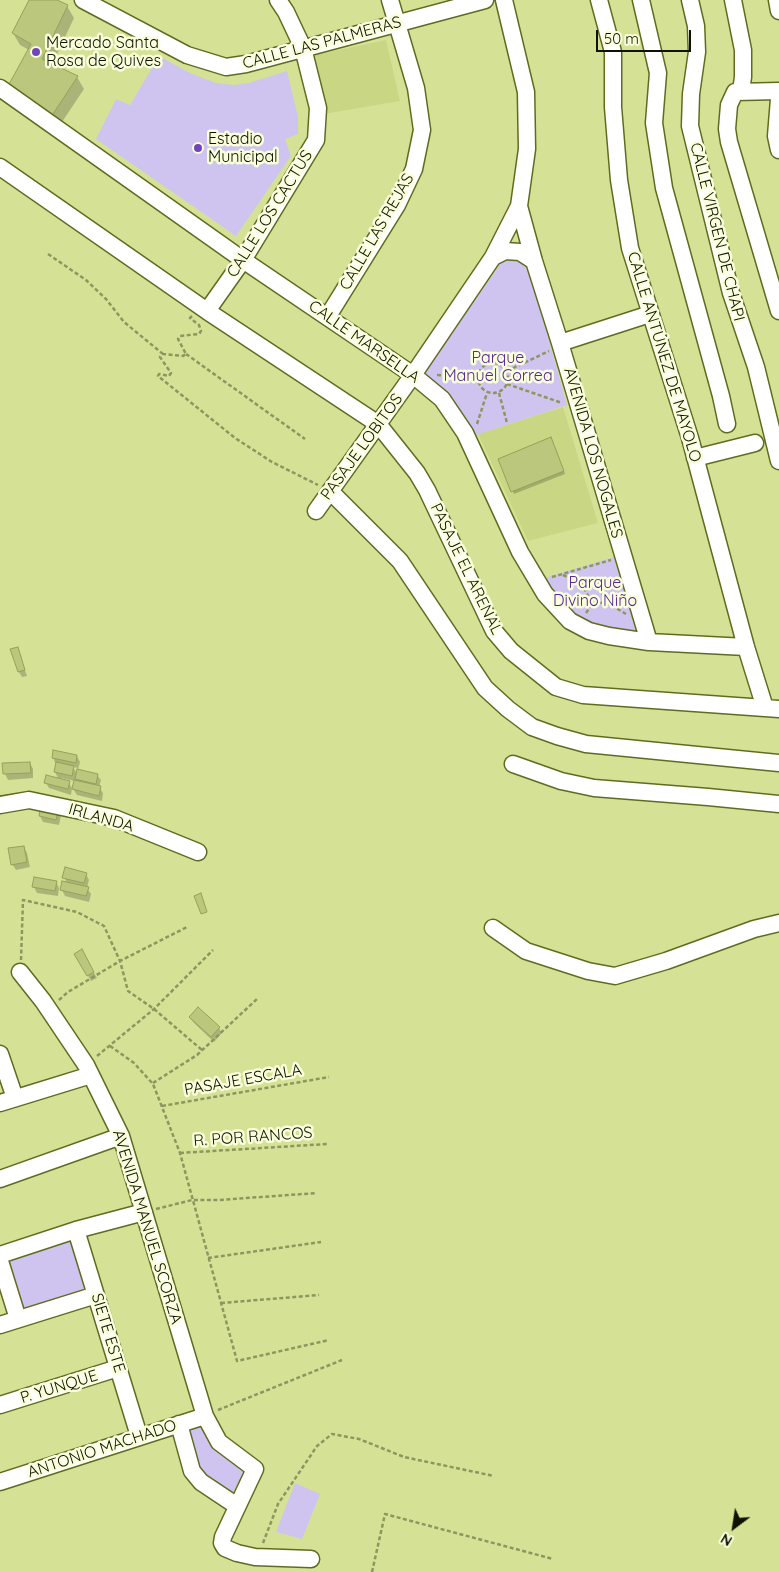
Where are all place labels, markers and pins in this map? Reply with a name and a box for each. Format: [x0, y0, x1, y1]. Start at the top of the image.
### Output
place label: Mercado Santa Rosa de Quives [46, 33, 161, 71]
marker: Mercado Santa Rosa de Quives [30, 46, 42, 58]
place label: Estadio Municipal [208, 129, 278, 167]
marker: Estadio Municipal [192, 142, 204, 154]

